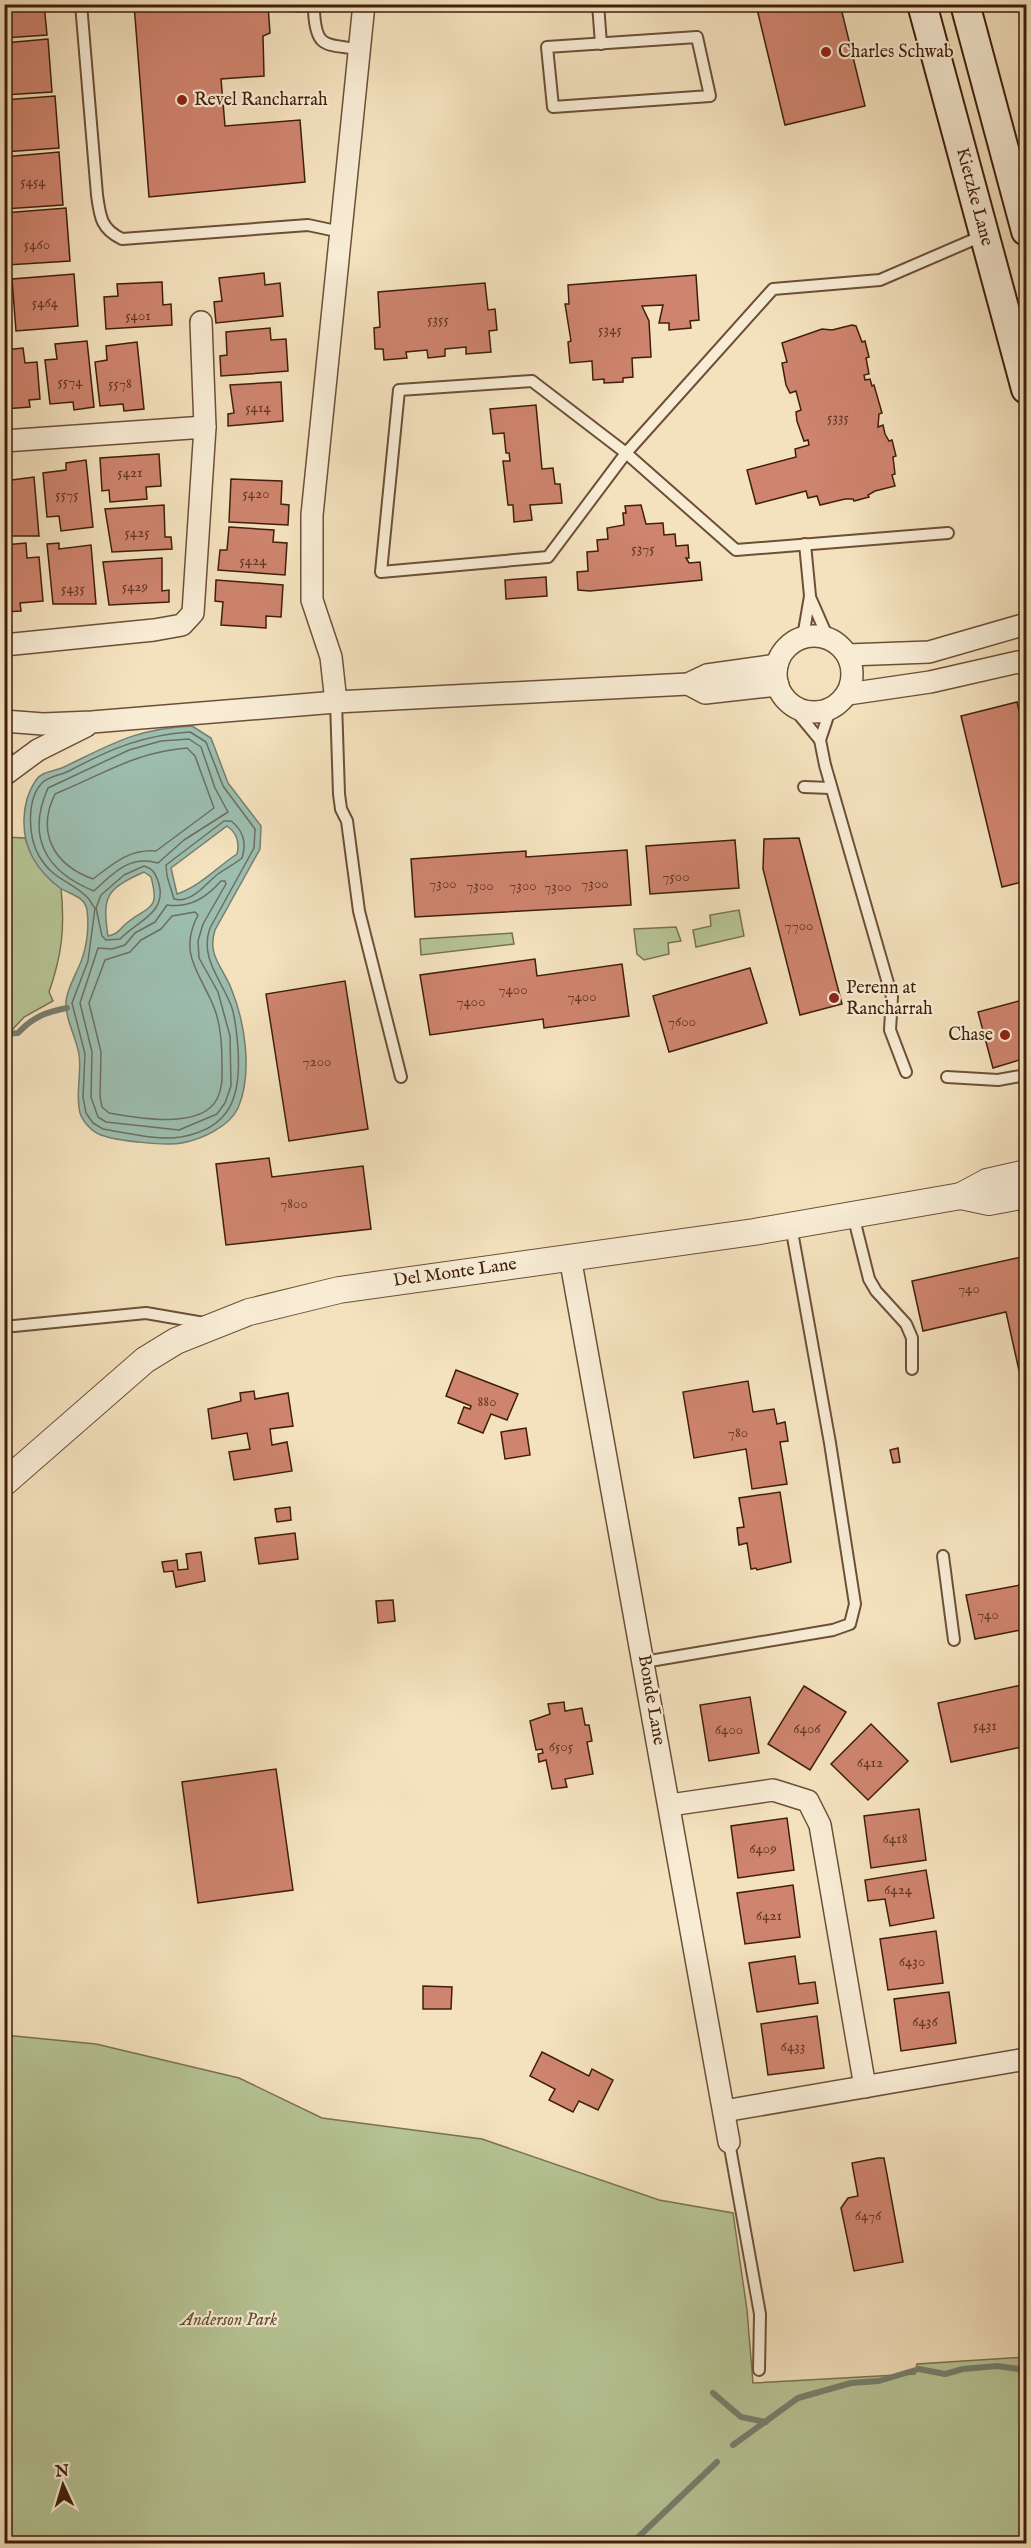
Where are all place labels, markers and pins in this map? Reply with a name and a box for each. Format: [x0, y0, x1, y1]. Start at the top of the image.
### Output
place label: Charles Schwab [838, 41, 954, 64]
marker: Charles Schwab [819, 45, 833, 59]
place label: Revel Rancharrah [194, 89, 328, 112]
marker: Revel Rancharrah [175, 93, 189, 107]
place label: Perenn at Rancharrah [846, 977, 933, 1021]
marker: Perenn at Rancharrah [827, 991, 841, 1005]
place label: Chase [948, 1024, 993, 1047]
marker: Chase [998, 1028, 1012, 1042]

